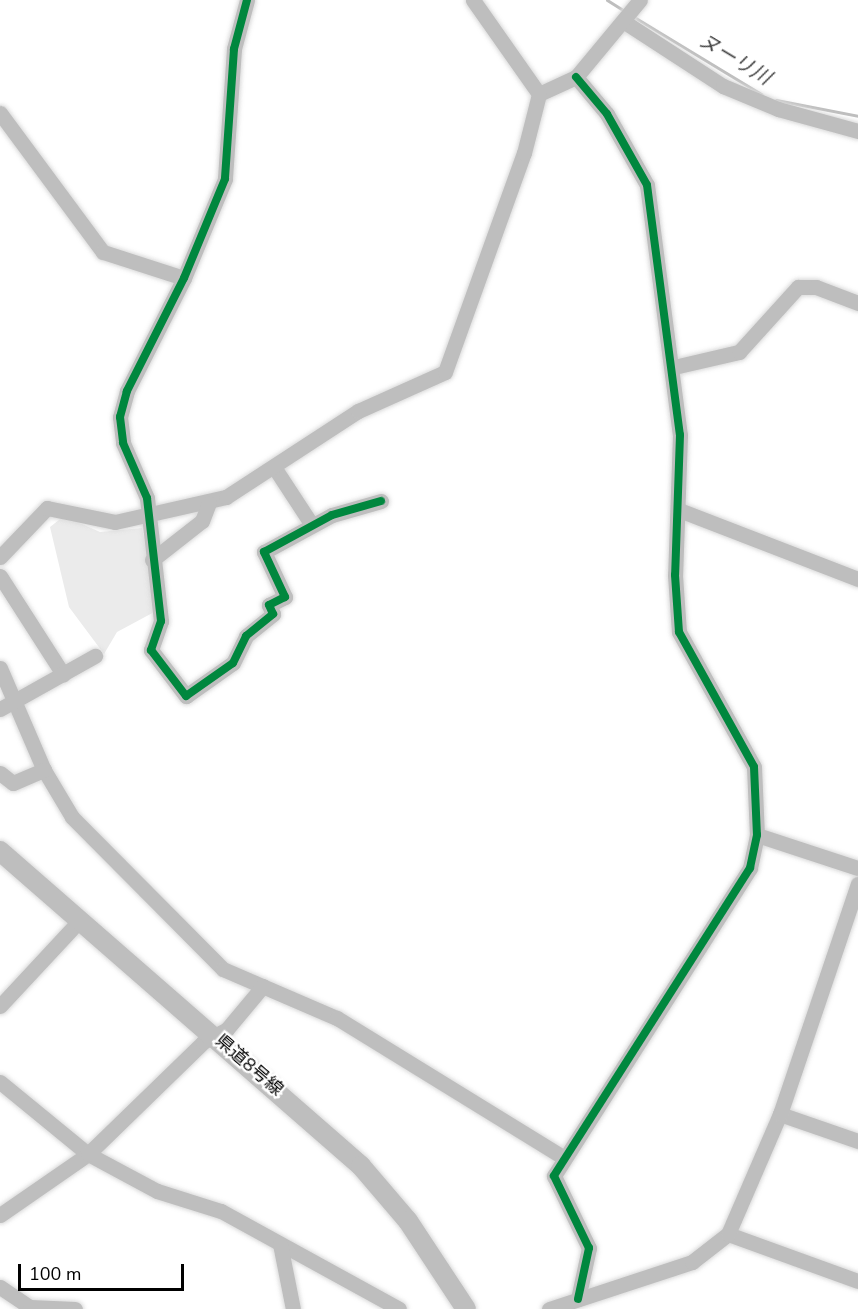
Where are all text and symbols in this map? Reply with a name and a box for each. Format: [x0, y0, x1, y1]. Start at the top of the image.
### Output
water label: ヌーリ川 [695, 28, 775, 90]
street label: 県道8号線 [211, 1030, 287, 1100]
scale bar [21, 1252, 188, 1290]
text: 100 m [29, 1262, 81, 1286]

